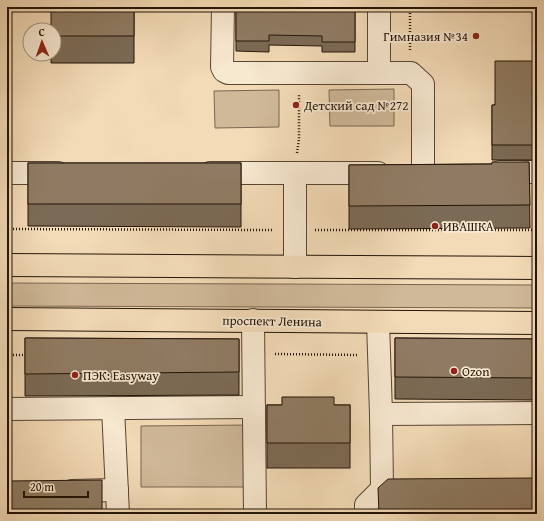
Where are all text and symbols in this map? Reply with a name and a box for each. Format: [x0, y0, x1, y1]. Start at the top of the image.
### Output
north arrow [22, 22, 62, 62]
text: С [38, 24, 45, 40]
place label: Гимназия №34 [383, 27, 468, 46]
marker: Гимназия №34 [471, 31, 481, 41]
place label: Детский сад №272 [303, 96, 409, 115]
marker: Детский сад №272 [291, 100, 301, 110]
place label: ИВАШКА [443, 217, 494, 236]
marker: ИВАШКА [430, 221, 440, 231]
street label: проспект Ленина [222, 311, 323, 331]
place label: Ozon [462, 362, 490, 381]
place label: ПЭК: Easyway [83, 366, 159, 385]
marker: Ozon [449, 366, 459, 376]
marker: ПЭК: Easyway [70, 370, 80, 380]
scale bar [24, 473, 88, 499]
text: 20 m [30, 478, 54, 495]

